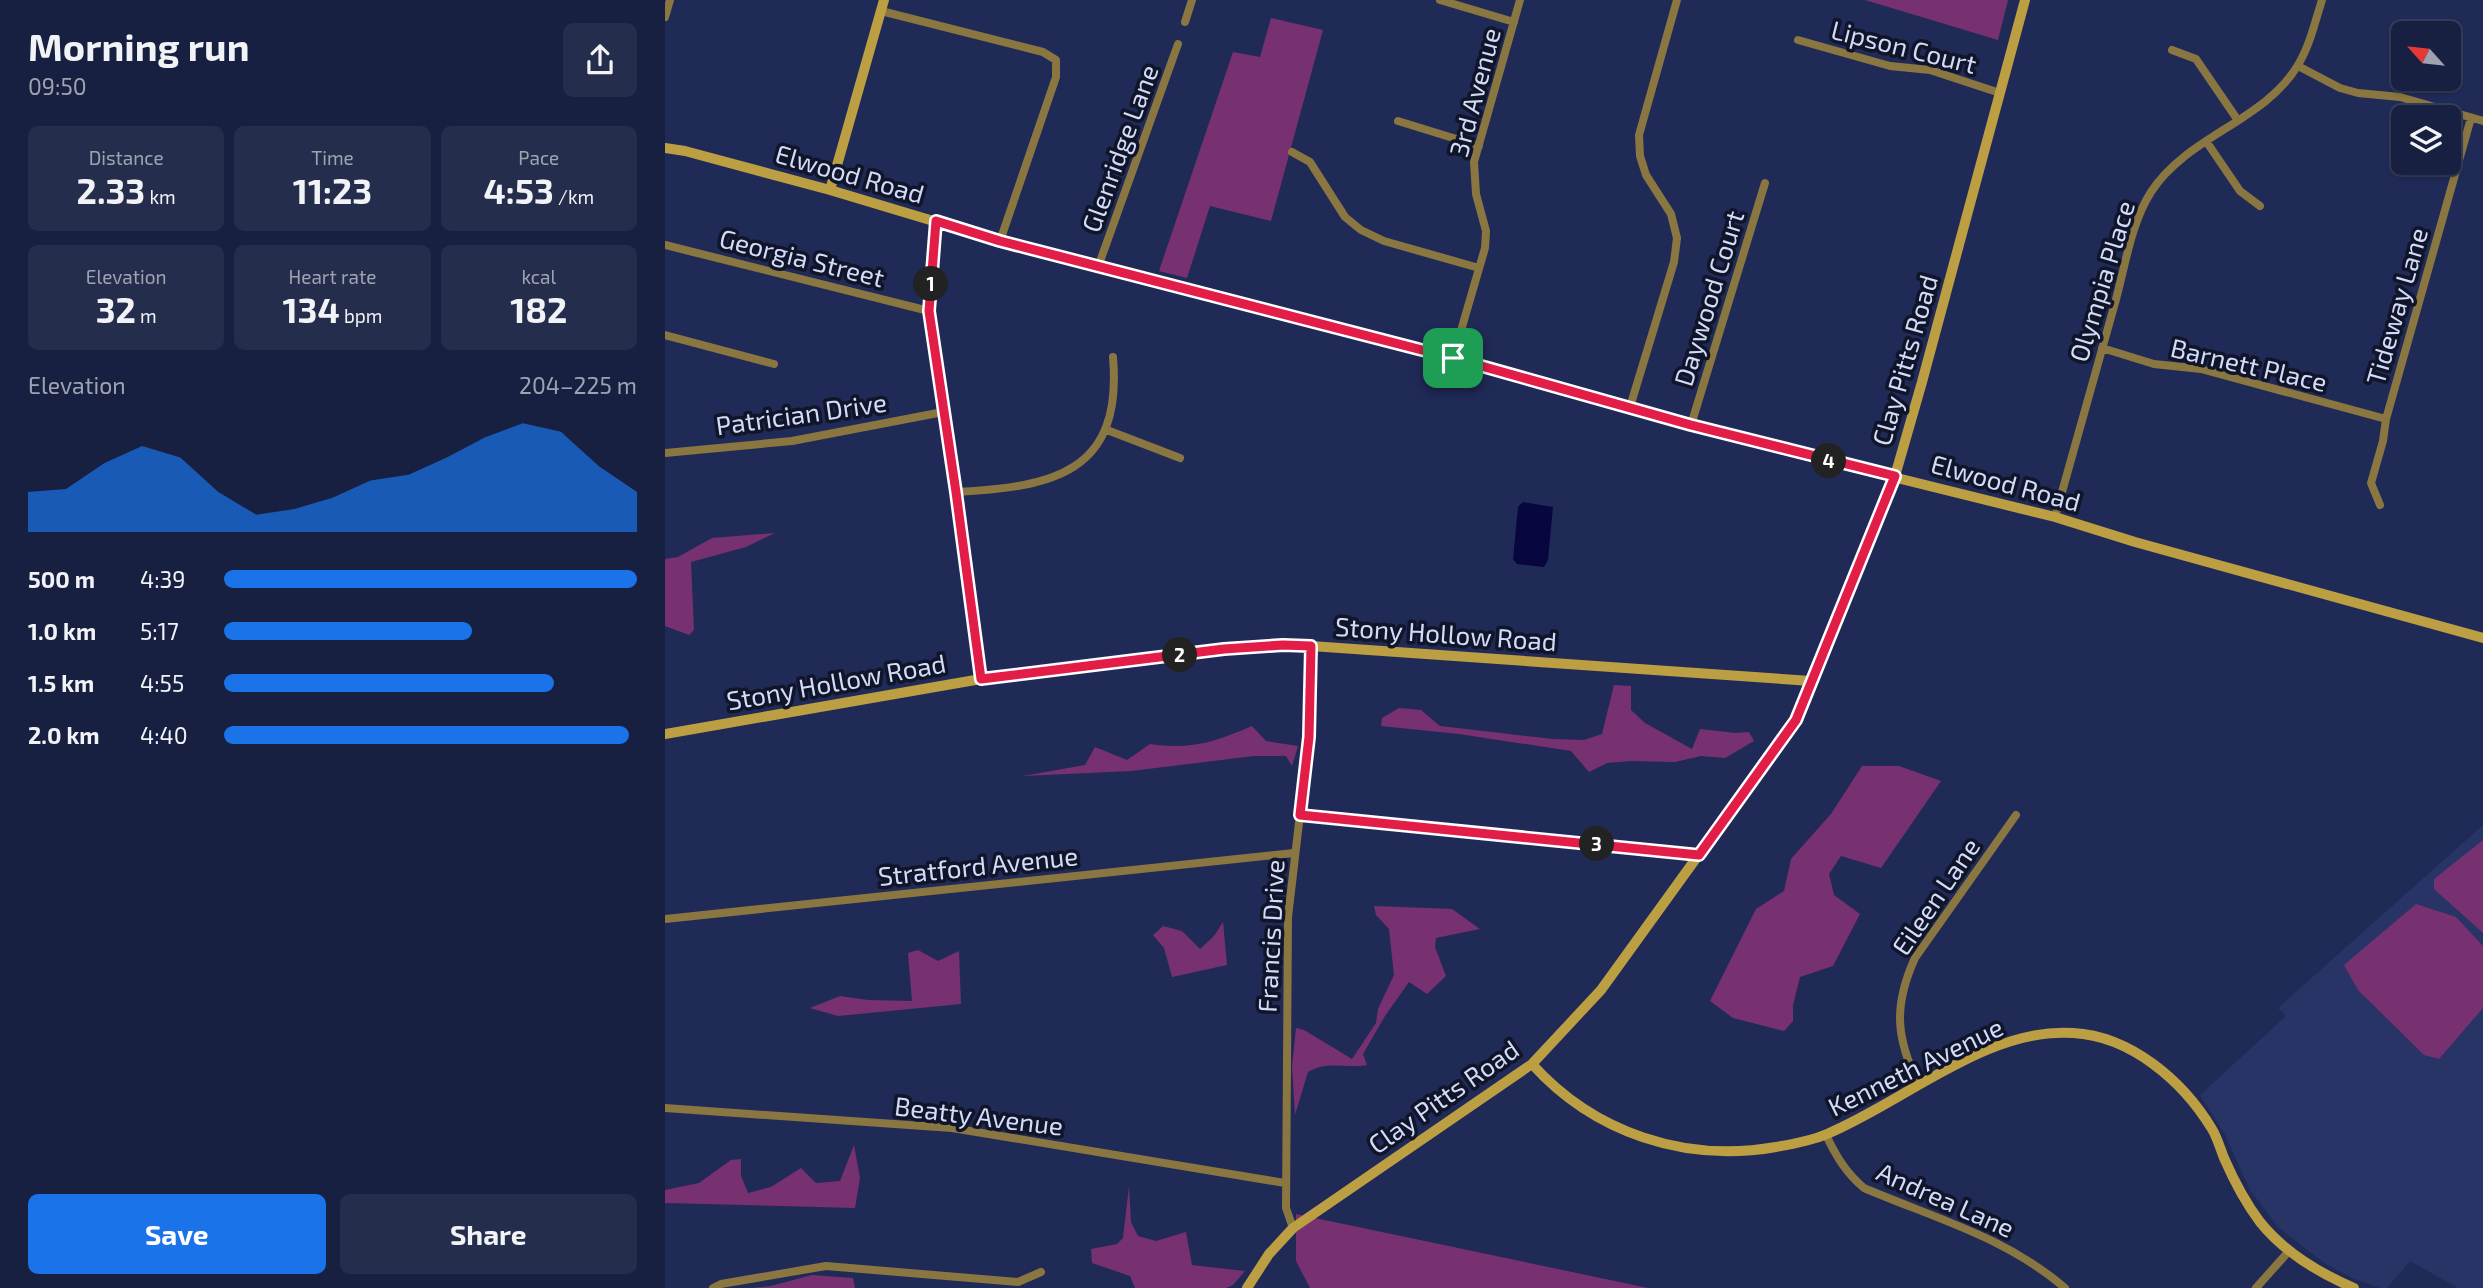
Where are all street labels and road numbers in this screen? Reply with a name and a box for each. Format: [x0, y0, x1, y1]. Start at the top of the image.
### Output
street label: Lipson Court [1828, 13, 1980, 79]
street label: 3rd Avenue [1442, 24, 1506, 160]
street label: Glenridge Lane [1074, 60, 1164, 236]
street label: Elwood Road [772, 137, 928, 209]
street label: Olympia Place [2062, 197, 2140, 365]
street label: Daywood Court [1667, 207, 1749, 389]
street label: Georgia Street [716, 222, 888, 292]
street label: Tideway Lane [2359, 224, 2433, 388]
street label: Clay Pitts Road [1865, 271, 1943, 449]
street label: Barnett Place [2168, 331, 2330, 397]
street label: Patrician Drive [714, 386, 888, 440]
street label: Elwood Road [1928, 447, 2084, 517]
street label: Stony Hollow Road [1334, 610, 1558, 656]
street label: Stony Hollow Road [724, 646, 948, 716]
street label: Eileen Lane [1885, 832, 1985, 960]
street label: Stratford Avenue [877, 839, 1079, 891]
street label: Francis Drive [1251, 859, 1289, 1013]
street label: Kenneth Avenue [1823, 1010, 2007, 1122]
street label: Clay Pitts Road [1362, 1033, 1524, 1159]
street label: Beatty Avenue [893, 1089, 1065, 1141]
street label: Andrea Lane [1873, 1155, 2019, 1243]

